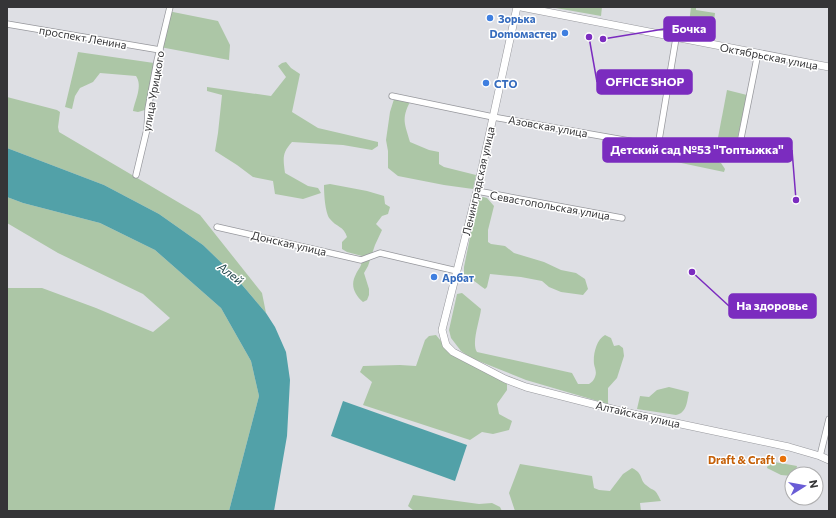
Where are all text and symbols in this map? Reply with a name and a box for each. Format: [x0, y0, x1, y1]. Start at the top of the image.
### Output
place label: Зорька [498, 12, 536, 25]
marker: Зорька [485, 13, 495, 23]
callout: Бочка [664, 17, 715, 41]
text: Бочка [672, 21, 706, 35]
street label: проспект Ленина [38, 23, 128, 51]
place label: Domoмастер [489, 27, 558, 40]
marker: Domoмастер [560, 28, 570, 38]
street label: Октябрьская улица [719, 40, 819, 72]
street label: улица Урицкого [140, 49, 167, 132]
callout: OFFICE SHOP [597, 70, 692, 94]
text: OFFICE SHOP [606, 74, 685, 88]
place label: СТО [494, 77, 517, 90]
marker: СТО [481, 78, 491, 88]
street label: Азовская улица [507, 113, 589, 139]
street label: Ленинградская улица [459, 125, 497, 237]
callout: Детский сад №53 ''Топтыжка'' [603, 138, 792, 162]
text: Детский сад №53 ''Топтыжка'' [610, 142, 784, 156]
street label: Севастопольская улица [489, 188, 611, 222]
street label: Донская улица [250, 228, 328, 258]
water label: Алей [215, 258, 247, 287]
place label: Арбат [442, 271, 475, 284]
marker: Арбат [429, 272, 439, 282]
callout: На здоровье [729, 294, 816, 318]
text: На здоровье [736, 298, 808, 312]
street label: Алтайская улица [595, 398, 681, 430]
place label: Draft & Craft [708, 453, 775, 466]
marker: Draft & Craft [778, 454, 788, 464]
north arrow [784, 466, 824, 506]
text: N [807, 479, 821, 489]

